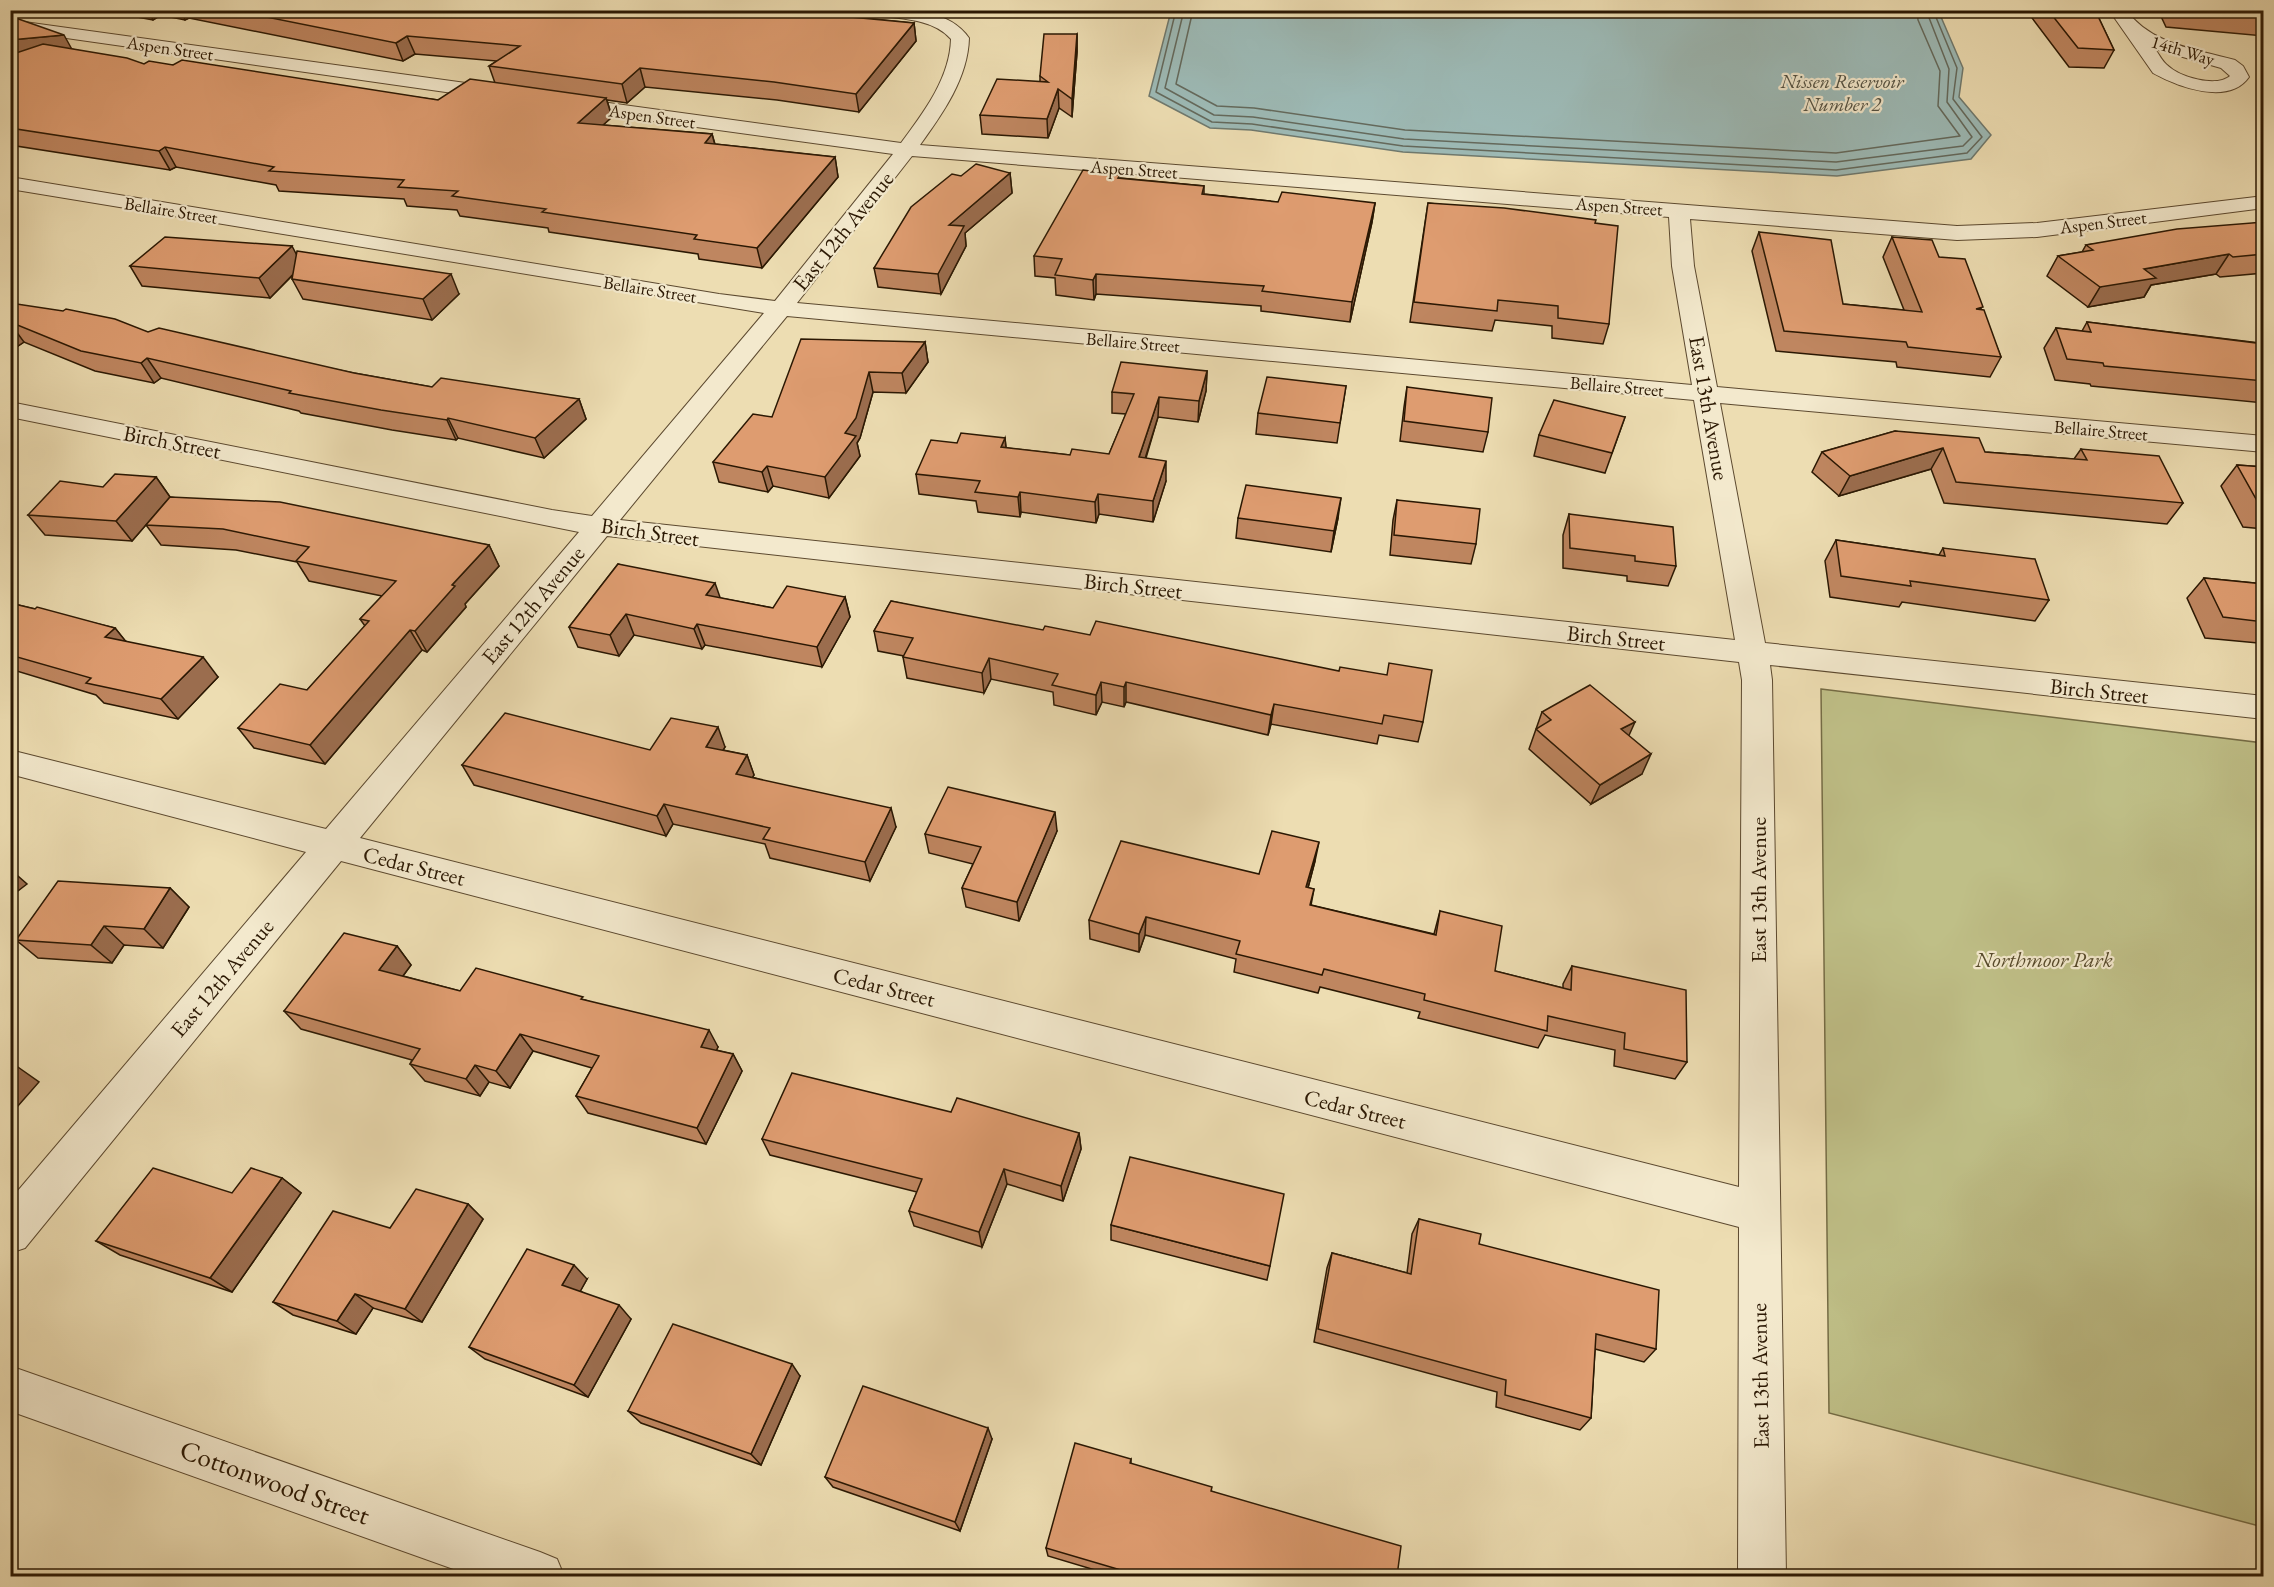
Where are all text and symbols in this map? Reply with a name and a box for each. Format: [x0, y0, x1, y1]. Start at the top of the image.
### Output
street label: 14th Way [2148, 29, 2218, 71]
street label: Aspen Street [124, 30, 215, 66]
water label: Nissen Reservoir Number 2 [1779, 68, 1905, 117]
street label: Aspen Street [606, 98, 697, 134]
street label: Aspen Street [1089, 154, 1179, 184]
street label: East 12th Avenue [786, 165, 900, 297]
street label: Bellaire Street [123, 191, 220, 229]
street label: Aspen Street [1574, 191, 1664, 221]
street label: Aspen Street [2057, 205, 2148, 239]
street label: Bellaire Street [602, 270, 699, 308]
street label: Bellaire Street [1085, 326, 1181, 358]
street label: East 13th Avenue [1682, 334, 1736, 483]
street label: Bellaire Street [1569, 370, 1665, 402]
street label: Bellaire Street [2053, 414, 2149, 446]
street label: Birch Street [121, 418, 223, 466]
street label: Birch Street [599, 511, 701, 553]
street label: East 12th Avenue [475, 539, 591, 670]
street label: Birch Street [1082, 566, 1184, 606]
street label: Birch Street [1565, 618, 1667, 658]
street label: Birch Street [2048, 671, 2150, 711]
street label: East 13th Avenue [1744, 817, 1773, 963]
street label: Cedar Street [360, 839, 468, 893]
street label: East 12th Avenue [164, 912, 280, 1043]
park label: Northmoor Park [1974, 945, 2113, 974]
street label: Cedar Street [830, 960, 938, 1014]
street label: Cedar Street [1301, 1082, 1409, 1136]
street label: East 13th Avenue [1744, 1302, 1776, 1449]
street label: Cottonwood Street [175, 1431, 375, 1533]

